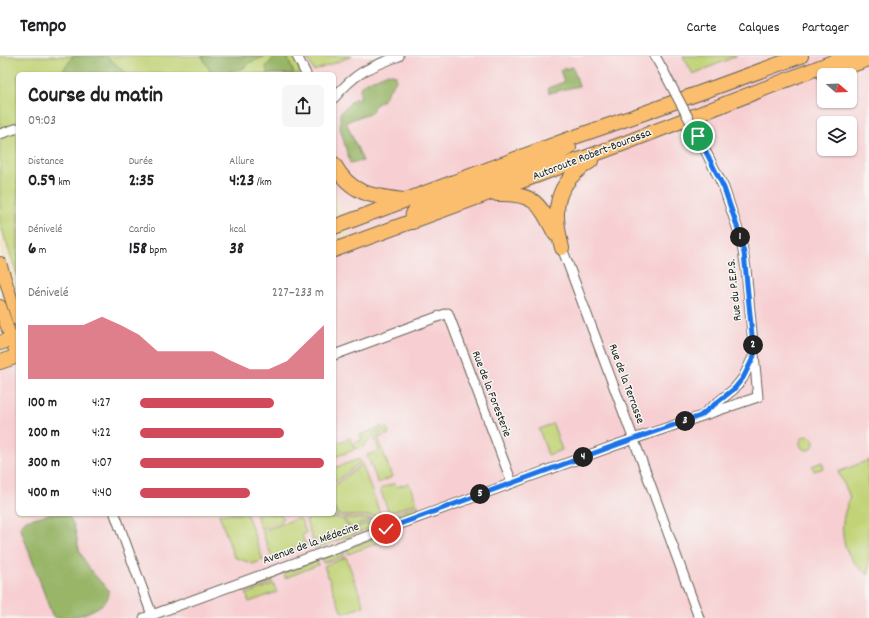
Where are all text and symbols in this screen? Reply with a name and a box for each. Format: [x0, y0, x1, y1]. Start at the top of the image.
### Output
text: Tempo [20, 14, 66, 41]
text: Carte [687, 18, 717, 38]
text: Calques [739, 18, 780, 38]
text: Partager [802, 18, 849, 38]
north arrow [817, 68, 857, 108]
map controls [817, 68, 857, 156]
text: Course du matin [28, 81, 163, 112]
button: share [282, 85, 324, 127]
text: 09:03 [28, 112, 56, 131]
button: layers [817, 116, 857, 156]
pin [681, 119, 715, 153]
street label: Autoroute Robert-Bourassa [530, 124, 654, 185]
icon: arrive [687, 125, 709, 147]
text: Distance [28, 154, 64, 170]
text: Durée [129, 154, 153, 170]
text: Allure [229, 154, 254, 170]
text: 0.59 [28, 170, 56, 194]
text: 2:35 [129, 170, 154, 194]
text: 4:23 [229, 170, 254, 194]
text: km [56, 175, 70, 191]
text: /km [254, 175, 272, 191]
text: Dénivelé [28, 222, 62, 238]
text: Cardio [129, 222, 155, 238]
text: kcal [229, 222, 246, 238]
pin: 1 [730, 227, 750, 247]
text: 1 [739, 229, 741, 245]
text: 6 [28, 238, 36, 262]
text: 158 [129, 238, 147, 262]
text: 38 [229, 238, 244, 262]
text: m [36, 243, 46, 259]
text: bpm [147, 243, 167, 259]
street label: Rue du P.E.P.S. [723, 258, 747, 322]
text: Dénivelé [28, 284, 69, 303]
text: 227–233 m [272, 284, 324, 303]
pin: 2 [743, 335, 763, 355]
text: 2 [751, 337, 755, 353]
street label: Rue de la Terrasse [604, 342, 648, 426]
street label: Rue de la Foresterie [467, 348, 515, 440]
text: 100 m [28, 394, 57, 413]
text: 4:27 [92, 394, 110, 413]
pin: 3 [675, 411, 695, 431]
text: 3 [683, 413, 687, 429]
text: 200 m [28, 424, 60, 443]
text: 4:22 [92, 424, 111, 443]
pin: 4 [573, 447, 593, 467]
text: 4 [581, 449, 585, 465]
text: 300 m [28, 454, 60, 473]
text: 4:07 [92, 454, 112, 473]
text: 400 m [28, 484, 59, 503]
text: 4:40 [92, 484, 112, 503]
pin: 5 [470, 484, 490, 504]
text: 5 [477, 486, 483, 502]
pin [369, 512, 403, 546]
icon: check [375, 518, 397, 540]
street label: Avenue de la Médecine [260, 519, 362, 569]

